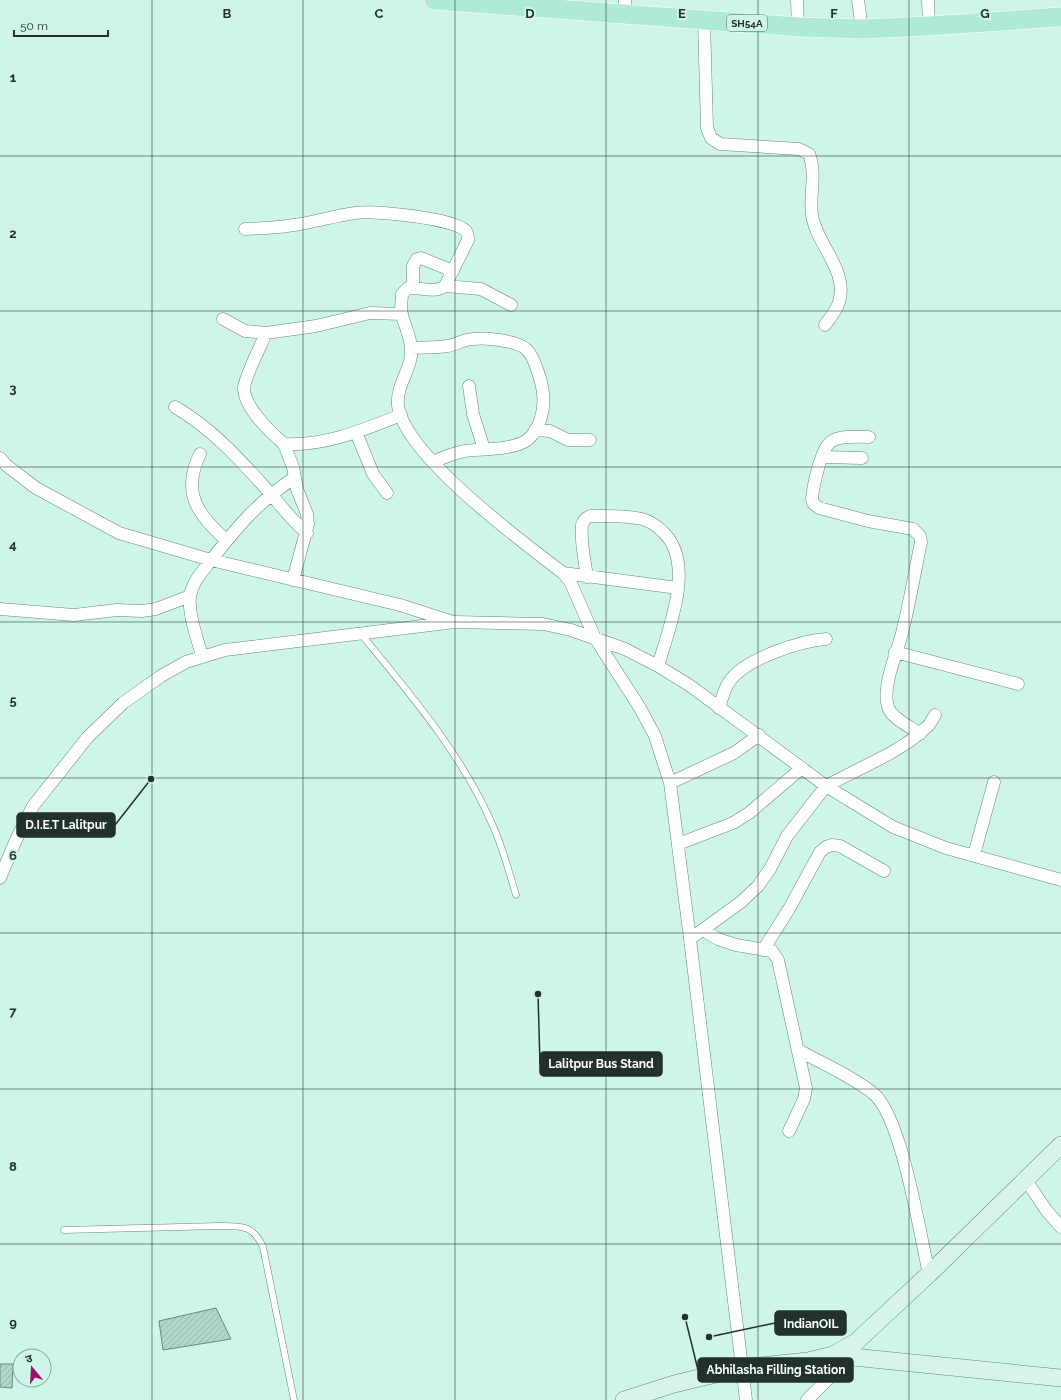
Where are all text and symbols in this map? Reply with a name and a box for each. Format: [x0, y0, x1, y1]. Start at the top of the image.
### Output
text: B [223, 6, 232, 21]
text: C [375, 6, 384, 21]
text: D [525, 6, 535, 21]
text: E [678, 6, 686, 21]
text: F [830, 6, 838, 21]
text: G [980, 6, 990, 21]
scale bar [14, 12, 108, 38]
road number: SH54A [727, 15, 767, 31]
text: 50 m [20, 19, 48, 33]
text: 1 [10, 70, 17, 85]
text: 2 [9, 226, 17, 241]
text: 3 [9, 381, 17, 396]
text: 4 [9, 537, 17, 552]
text: 5 [9, 693, 17, 708]
callout: D.I.E.T Lalitpur [17, 813, 115, 837]
text: D.I.E.T Lalitpur [25, 818, 107, 832]
text: 6 [9, 848, 17, 863]
text: 7 [9, 1004, 17, 1019]
callout: Lalitpur Bus Stand [540, 1052, 662, 1076]
text: Lalitpur Bus Stand [548, 1057, 654, 1071]
text: 8 [9, 1159, 17, 1174]
callout: IndianOIL [775, 1311, 846, 1335]
text: 9 [9, 1315, 17, 1330]
text: IndianOIL [783, 1317, 839, 1331]
north arrow [12, 1348, 52, 1388]
text: उ [24, 1352, 35, 1366]
callout: Abhilasha Filling Station [698, 1358, 853, 1382]
text: Abhilasha Filling Station [707, 1363, 845, 1377]

